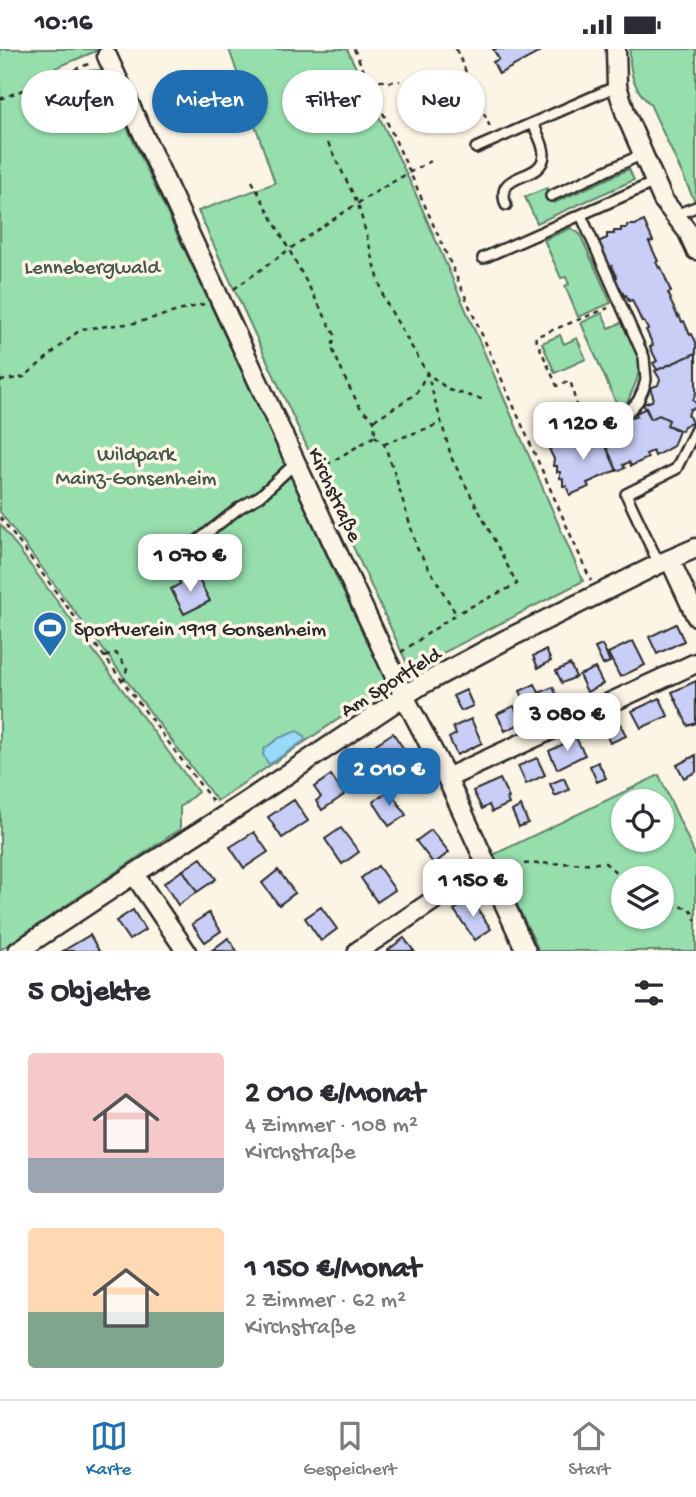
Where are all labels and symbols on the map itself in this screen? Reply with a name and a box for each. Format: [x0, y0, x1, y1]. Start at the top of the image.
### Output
park label: Lennebergwald [24, 257, 161, 282]
pin: 1 120 € [518, 403, 648, 462]
park label: Wildpark Mainz-Gonsenheim [56, 444, 217, 493]
street label: Kirchstraße [300, 444, 366, 548]
pin: 1 070 € [125, 535, 255, 594]
sports icon: Sportverein 1919 Gonsenheim [31, 609, 69, 658]
place label: Sportverein 1919 Gonsenheim [74, 619, 326, 644]
street label: Am Sportfeld [337, 642, 448, 725]
pin: 3 080 € [502, 693, 632, 753]
pin: 2 010 € [324, 749, 454, 808]
pin: 1 150 € [408, 859, 538, 919]

